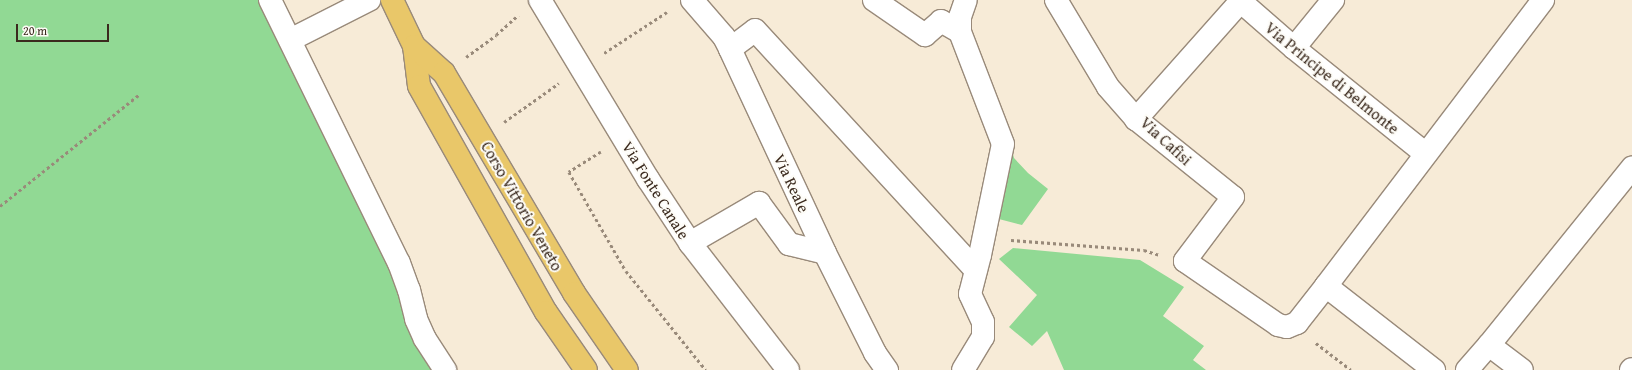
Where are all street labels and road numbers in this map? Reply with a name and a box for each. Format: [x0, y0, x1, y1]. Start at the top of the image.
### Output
street label: Via Principe di Belmonte [1261, 18, 1403, 138]
street label: Via Cafisi [1136, 113, 1196, 169]
street label: Via Fonte Canale [618, 137, 694, 243]
street label: Corso Vittorio Veneto [477, 138, 567, 274]
street label: Via Reale [770, 151, 814, 215]

